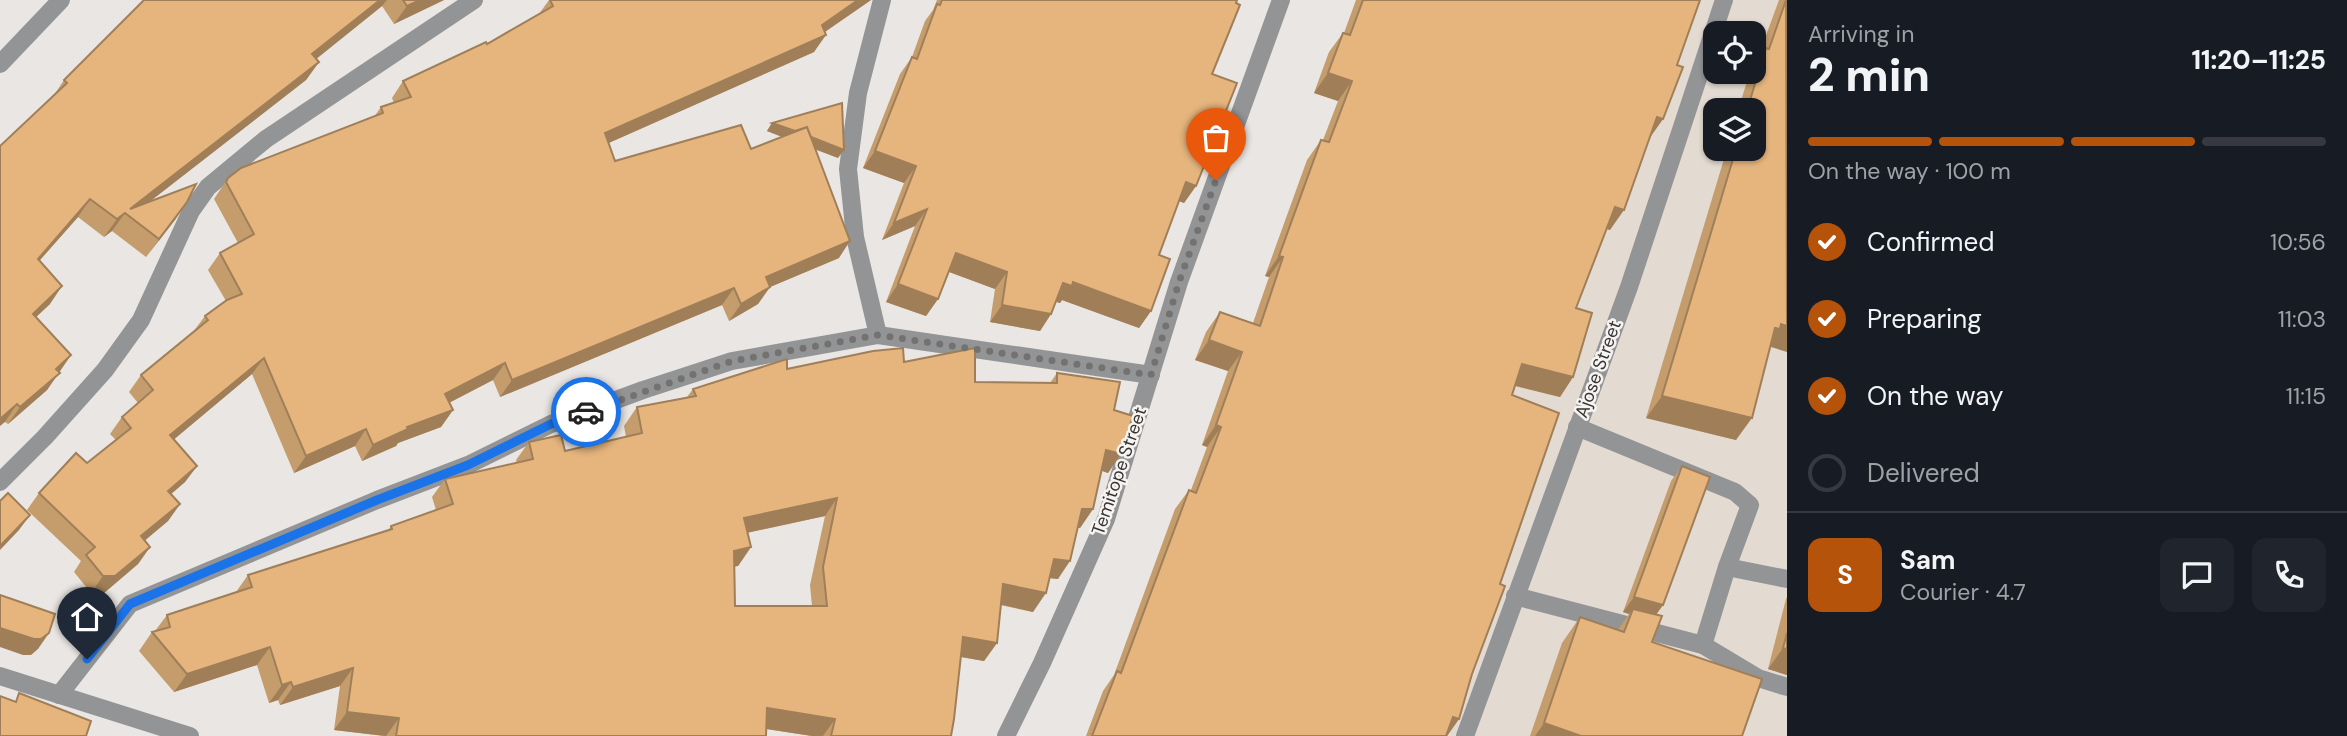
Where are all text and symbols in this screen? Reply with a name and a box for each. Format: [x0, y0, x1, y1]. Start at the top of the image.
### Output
text: Arriving in [1808, 19, 1914, 49]
map controls [1703, 21, 1766, 161]
button: locate [1703, 21, 1766, 84]
text: 11:20–11:25 [2191, 43, 2326, 77]
text: 2 min [1808, 45, 1930, 105]
button: layers [1703, 98, 1766, 161]
pin [1186, 108, 1246, 180]
icon: bag [1197, 119, 1235, 157]
text: On the way · 100 m [1808, 156, 2011, 186]
icon: check [1808, 223, 1846, 261]
text: Confirmed [1867, 225, 1994, 259]
text: 10:56 [2270, 227, 2326, 257]
icon: check [1808, 300, 1846, 338]
text: Preparing [1867, 302, 1982, 336]
text: 11:03 [2278, 304, 2326, 334]
street label: Ajose Street [1569, 317, 1627, 421]
courier [551, 377, 621, 447]
icon: check [1808, 377, 1846, 415]
text: On the way [1867, 379, 2003, 413]
text: 11:15 [2286, 381, 2326, 411]
icon: car [567, 393, 605, 431]
street label: Temitope Street [1086, 404, 1152, 538]
text: Delivered [1867, 456, 1980, 490]
button: chat [2160, 538, 2234, 612]
button: phone [2252, 538, 2326, 612]
text: Sam [1900, 543, 1955, 577]
text: S [1837, 558, 1853, 592]
text: Courier · 4.7 [1900, 577, 2026, 607]
pin [57, 587, 117, 659]
icon: home [68, 598, 106, 636]

